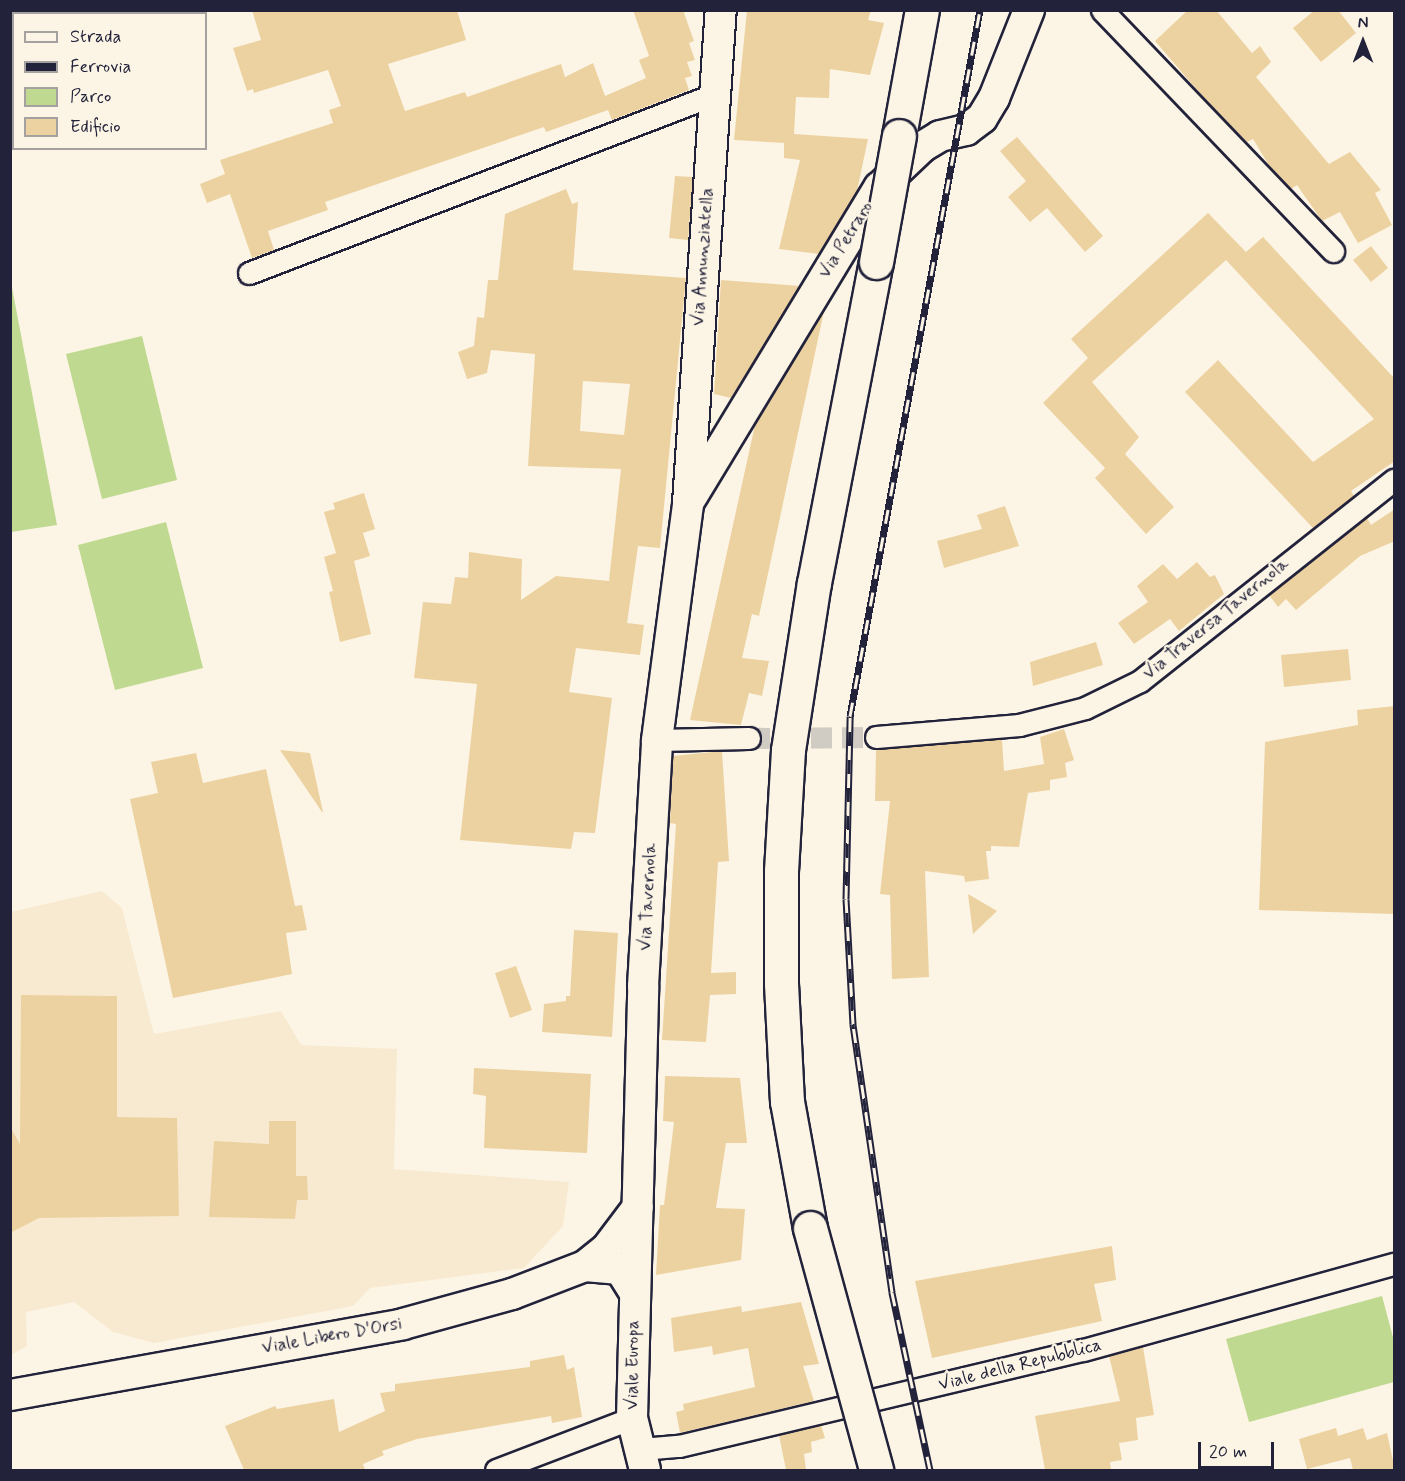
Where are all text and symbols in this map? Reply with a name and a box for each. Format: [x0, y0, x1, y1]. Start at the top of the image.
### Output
legend [12, 12, 207, 150]
north arrow [1333, 12, 1393, 72]
text: N [1358, 13, 1368, 34]
text: Strada [70, 25, 121, 49]
text: Ferrovia [70, 55, 131, 79]
text: Parco [70, 85, 111, 109]
text: Edificio [70, 115, 121, 139]
street label: Via Annunziatella [687, 188, 719, 326]
street label: Via Petraro [814, 198, 878, 282]
street label: Via Traversa Tavernola [1142, 556, 1290, 682]
street label: Via Tavernola [635, 846, 661, 948]
street label: Viale Libero D'Orsi [260, 1313, 404, 1359]
street label: Viale Europa [621, 1320, 645, 1410]
street label: Viale della Repubblica [940, 1335, 1100, 1395]
scale bar [1201, 1430, 1278, 1468]
text: 20 m [1209, 1440, 1247, 1464]

